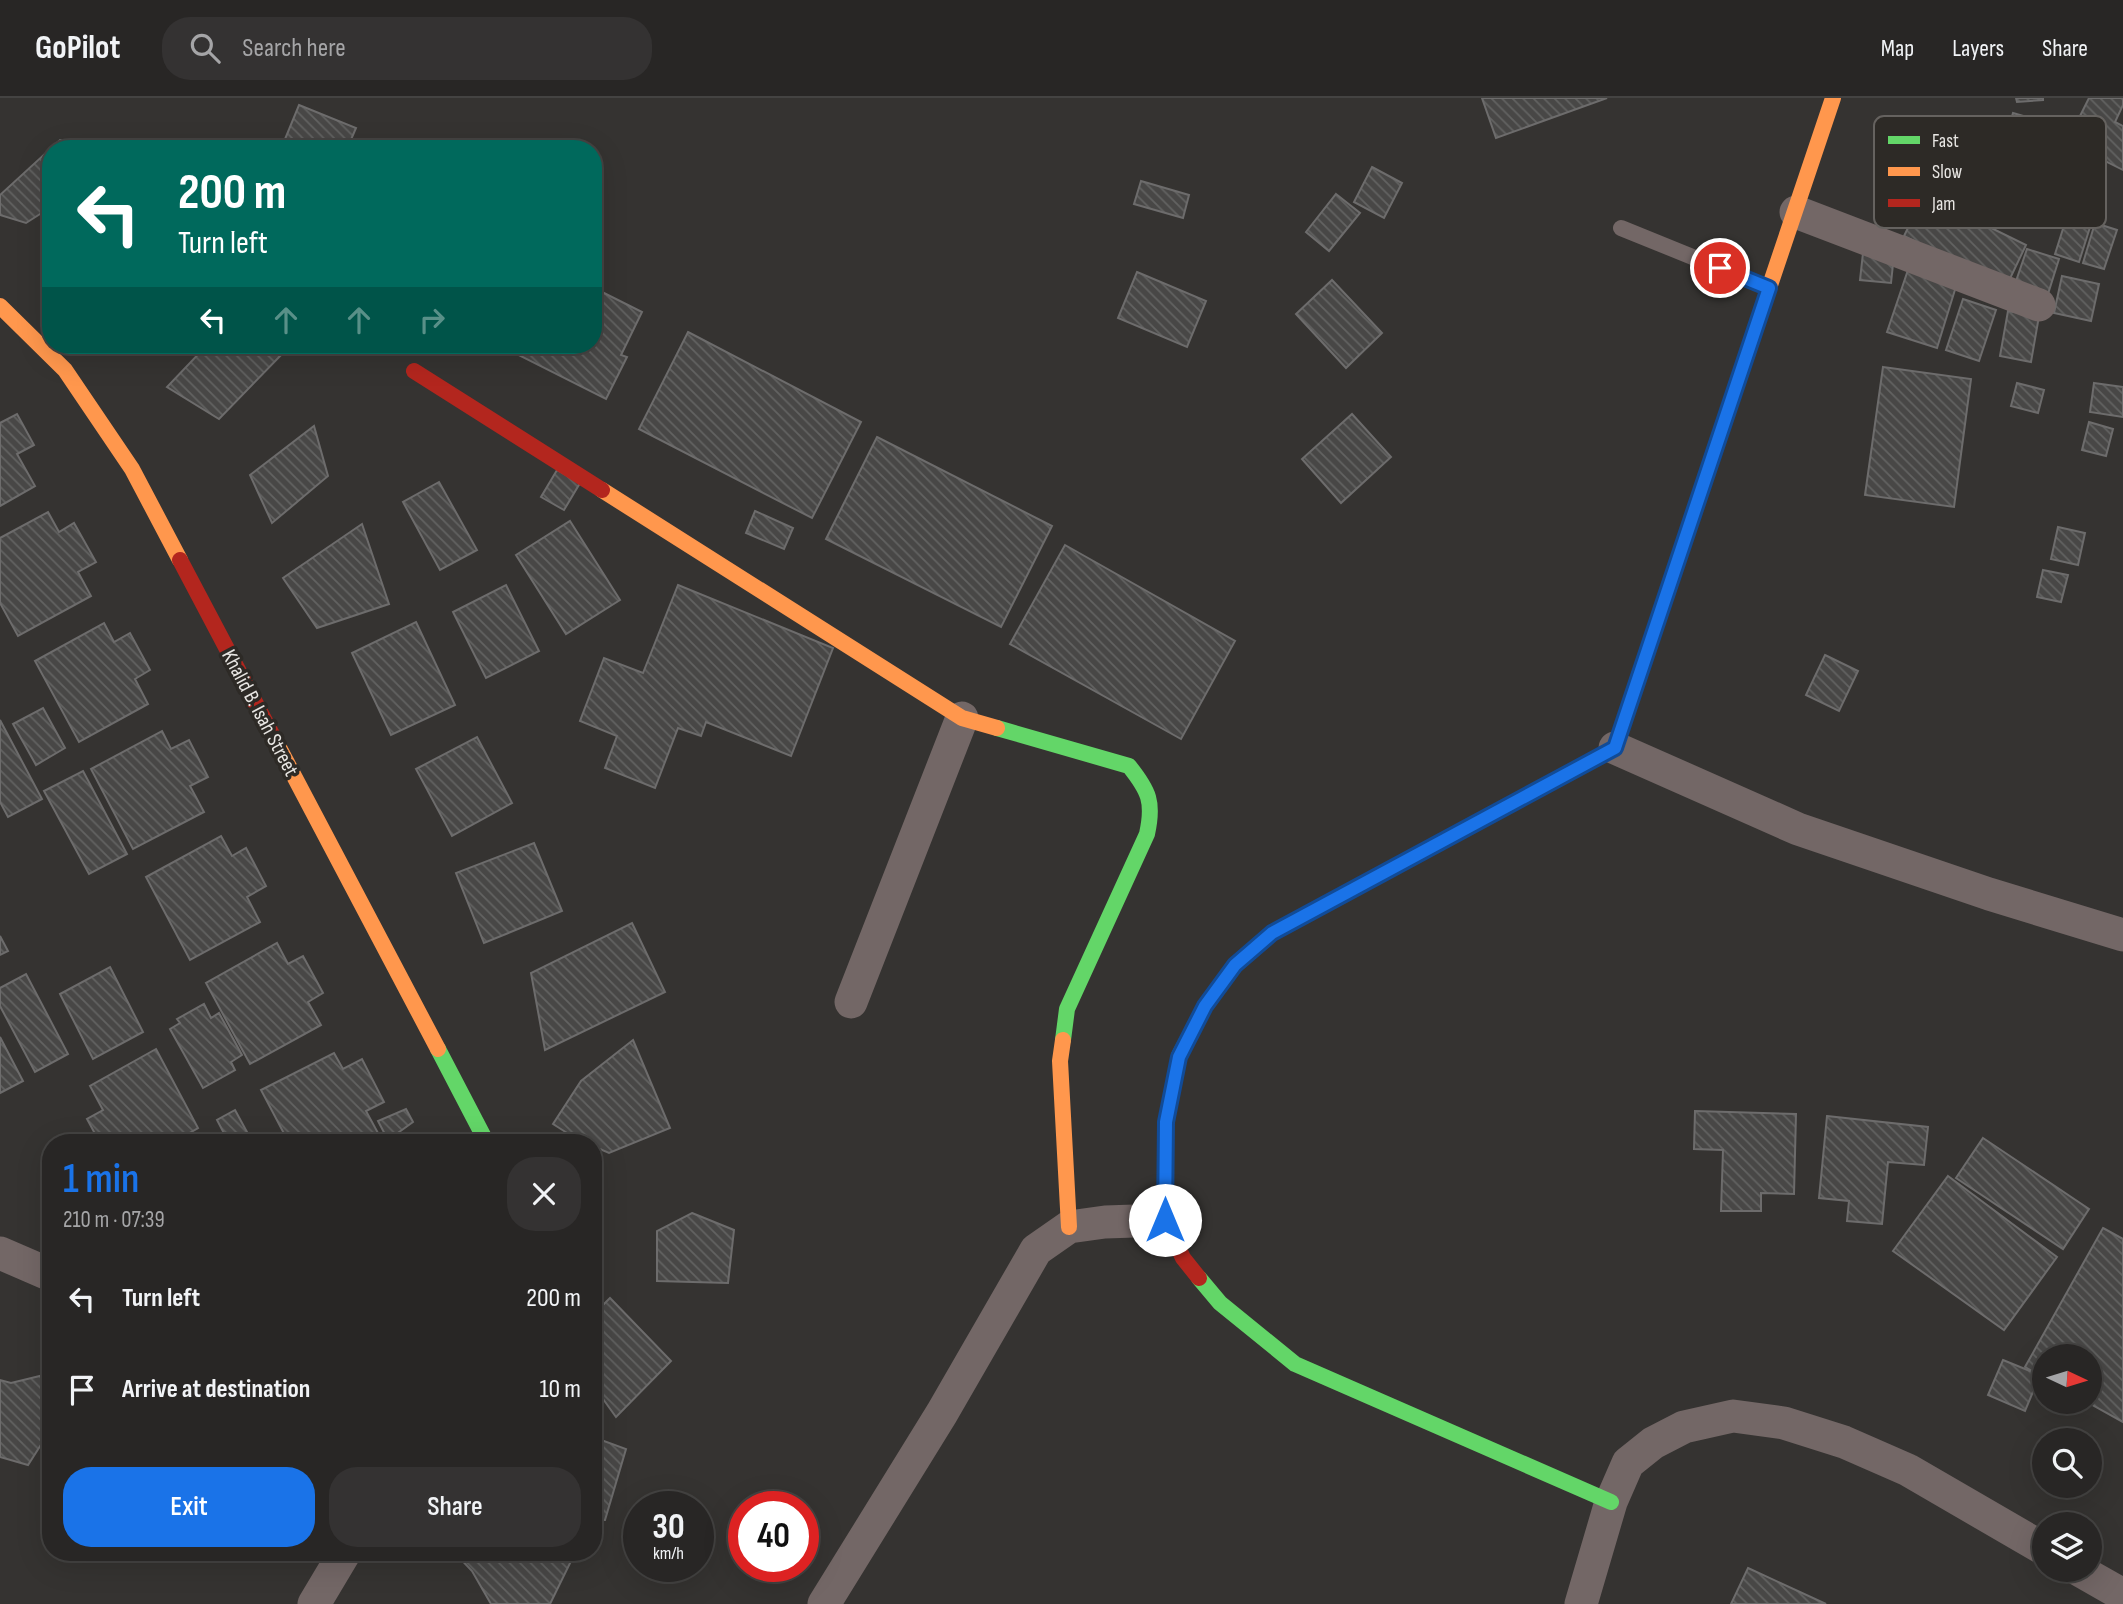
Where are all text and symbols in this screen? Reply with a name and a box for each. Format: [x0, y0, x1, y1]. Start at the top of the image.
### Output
search box [162, 17, 652, 80]
text: GoPilot [35, 28, 120, 68]
icon: search [186, 29, 224, 67]
text: Search here [242, 33, 346, 64]
text: Map [1881, 34, 1914, 63]
text: Layers [1952, 34, 2004, 63]
text: Share [2042, 34, 2088, 63]
legend [1874, 116, 2106, 228]
text: Fast [1932, 130, 1959, 153]
text: Slow [1932, 161, 1962, 184]
text: 200 m [178, 164, 286, 223]
icon: left [63, 168, 154, 259]
text: Jam [1931, 193, 1955, 216]
text: Turn left [178, 224, 268, 263]
pin [1690, 238, 1750, 298]
icon: arrive [1701, 249, 1739, 287]
icon: left [194, 301, 232, 339]
icon: ahead [267, 301, 305, 339]
icon: ahead [340, 301, 378, 339]
icon: right [413, 301, 451, 339]
street label: Khalid B. Isah Street [216, 645, 304, 781]
text: 1 min [63, 1154, 139, 1205]
button: close [507, 1157, 581, 1231]
position arrow [1128, 1183, 1202, 1257]
text: 210 m · 07:39 [63, 1206, 165, 1234]
icon: left [63, 1280, 101, 1318]
text: Turn left [122, 1283, 200, 1314]
text: 200 m [526, 1283, 581, 1314]
north arrow [2032, 1344, 2102, 1414]
map controls [2032, 1344, 2102, 1582]
icon: arrive [63, 1371, 101, 1409]
text: Arrive at destination [122, 1374, 310, 1405]
text: 10 m [539, 1374, 581, 1405]
button: search [2032, 1428, 2102, 1498]
button: Exit [63, 1467, 315, 1547]
button: Share [329, 1467, 581, 1547]
speed limit sign: 40 [728, 1491, 819, 1582]
text: 30 [652, 1506, 685, 1549]
button: layers [2032, 1512, 2102, 1582]
text: km/h [653, 1543, 684, 1564]

